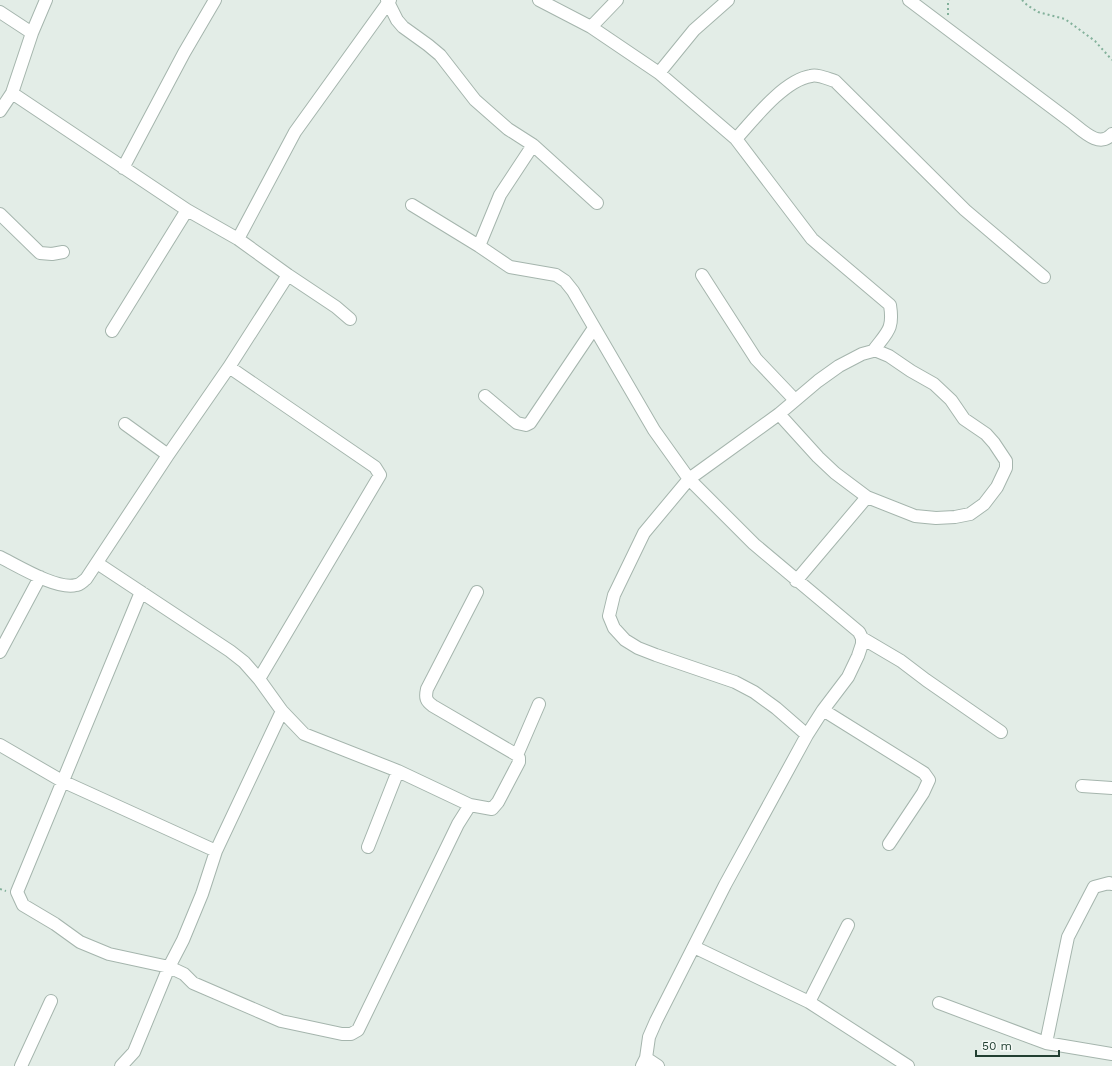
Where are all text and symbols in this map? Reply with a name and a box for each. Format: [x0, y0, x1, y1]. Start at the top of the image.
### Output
scale bar [976, 1032, 1059, 1058]
text: 50 m [982, 1039, 1012, 1053]

